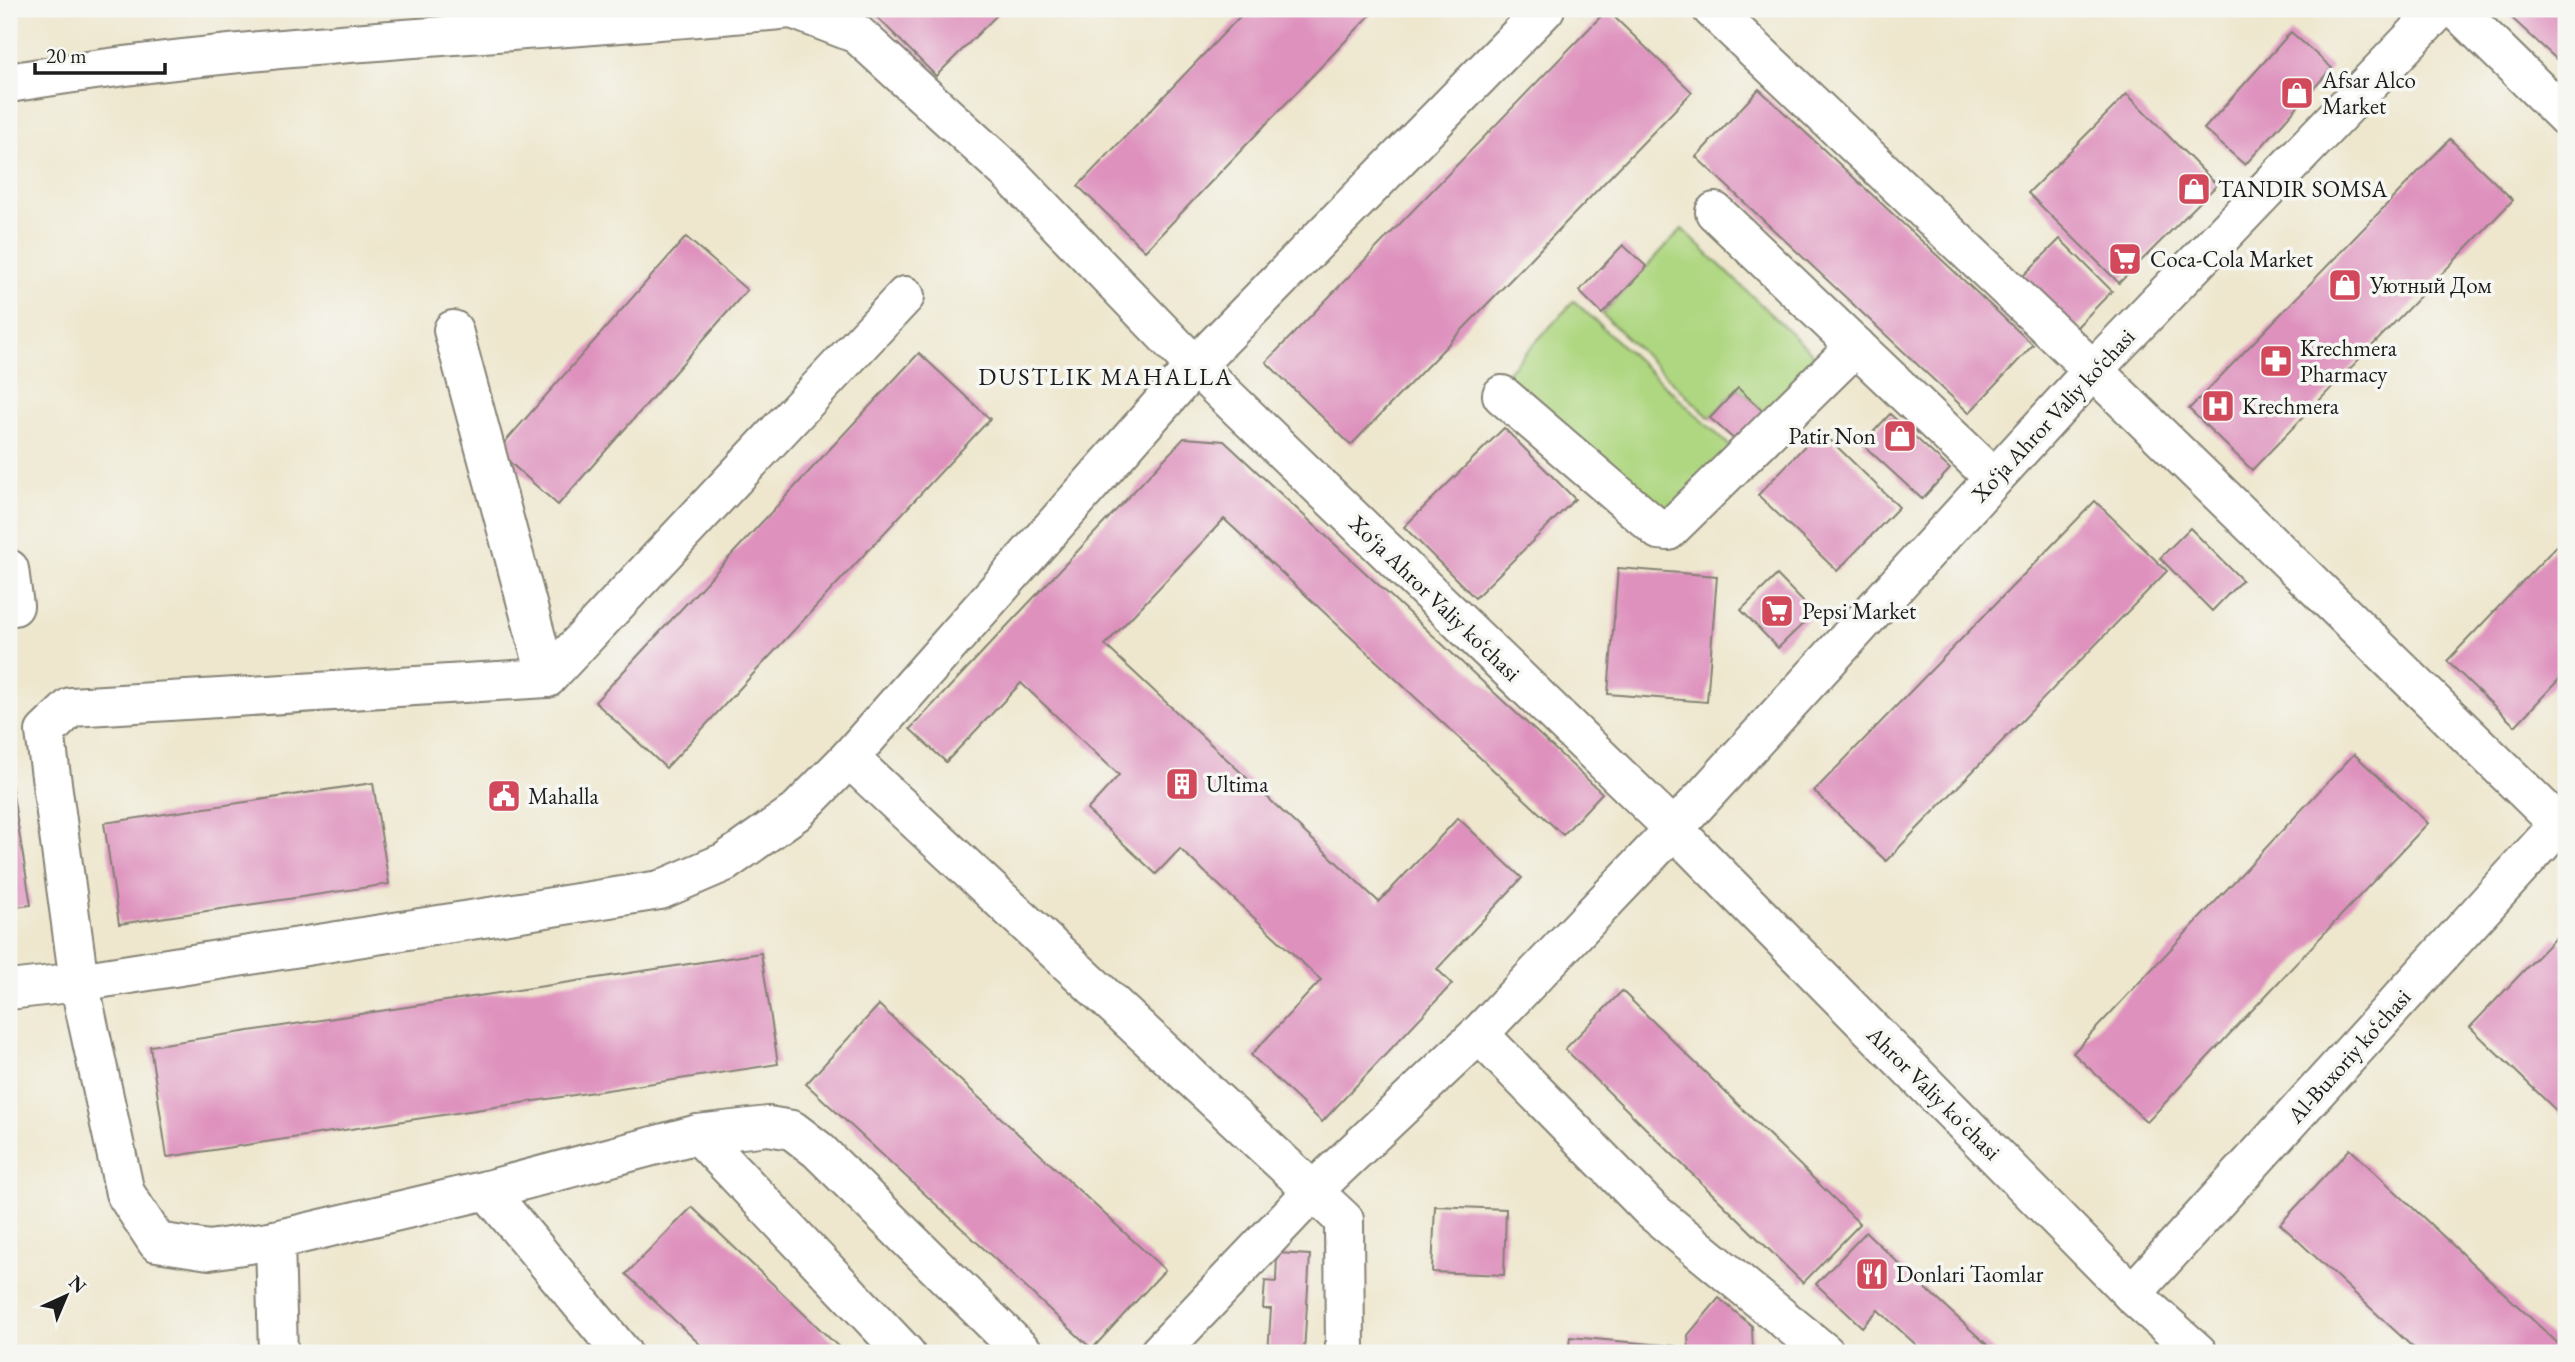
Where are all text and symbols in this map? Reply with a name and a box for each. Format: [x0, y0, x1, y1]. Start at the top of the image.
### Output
scale bar [35, 32, 164, 76]
text: 20 m [46, 42, 87, 69]
place label: Afsar Alco Market [2321, 65, 2416, 121]
shop icon: Afsar Alco Market [2278, 74, 2316, 112]
shop icon: TANDIR SOMSA [2175, 170, 2213, 208]
place label: TANDIR SOMSA [2218, 174, 2388, 204]
supermarket icon: Coca-Cola Market [2106, 240, 2144, 278]
place label: Coca-Cola Market [2150, 244, 2314, 274]
shop icon: Уютный Дом [2326, 266, 2364, 304]
place label: Уютный Дом [2369, 270, 2492, 300]
street label: Xo‘ja Ahror Valiy ko‘chasi [1964, 322, 2142, 509]
place label: Krechmera Pharmacy [2300, 333, 2398, 389]
pharmacy icon: Krechmera Pharmacy [2257, 342, 2295, 380]
district label: DUSTLIK MAHALLA [978, 361, 1234, 392]
hospital icon: Krechmera [2199, 387, 2237, 425]
place label: Krechmera [2242, 391, 2340, 421]
shop icon: Patir Non [1881, 417, 1919, 455]
place label: Patir Non [1788, 421, 1876, 451]
street label: Xo‘ja Ahror Valiy ko‘chasi [1342, 508, 1527, 688]
supermarket icon: Pepsi Market [1758, 592, 1796, 630]
place label: Pepsi Market [1802, 596, 1917, 626]
building icon: Ultima [1163, 765, 1201, 803]
place label: Ultima [1206, 769, 1269, 799]
public building icon: Mahalla [485, 777, 523, 815]
place label: Mahalla [528, 781, 600, 811]
street label: Al-Buxoriy ko‘chasi [2280, 982, 2417, 1130]
street label: Ahror Valiy koʻchasi [1860, 1019, 2008, 1167]
restaurant icon: Donlari Taomlar [1853, 1255, 1891, 1293]
place label: Donlari Taomlar [1896, 1259, 2044, 1289]
north arrow [32, 1260, 102, 1330]
text: N [63, 1270, 92, 1299]

